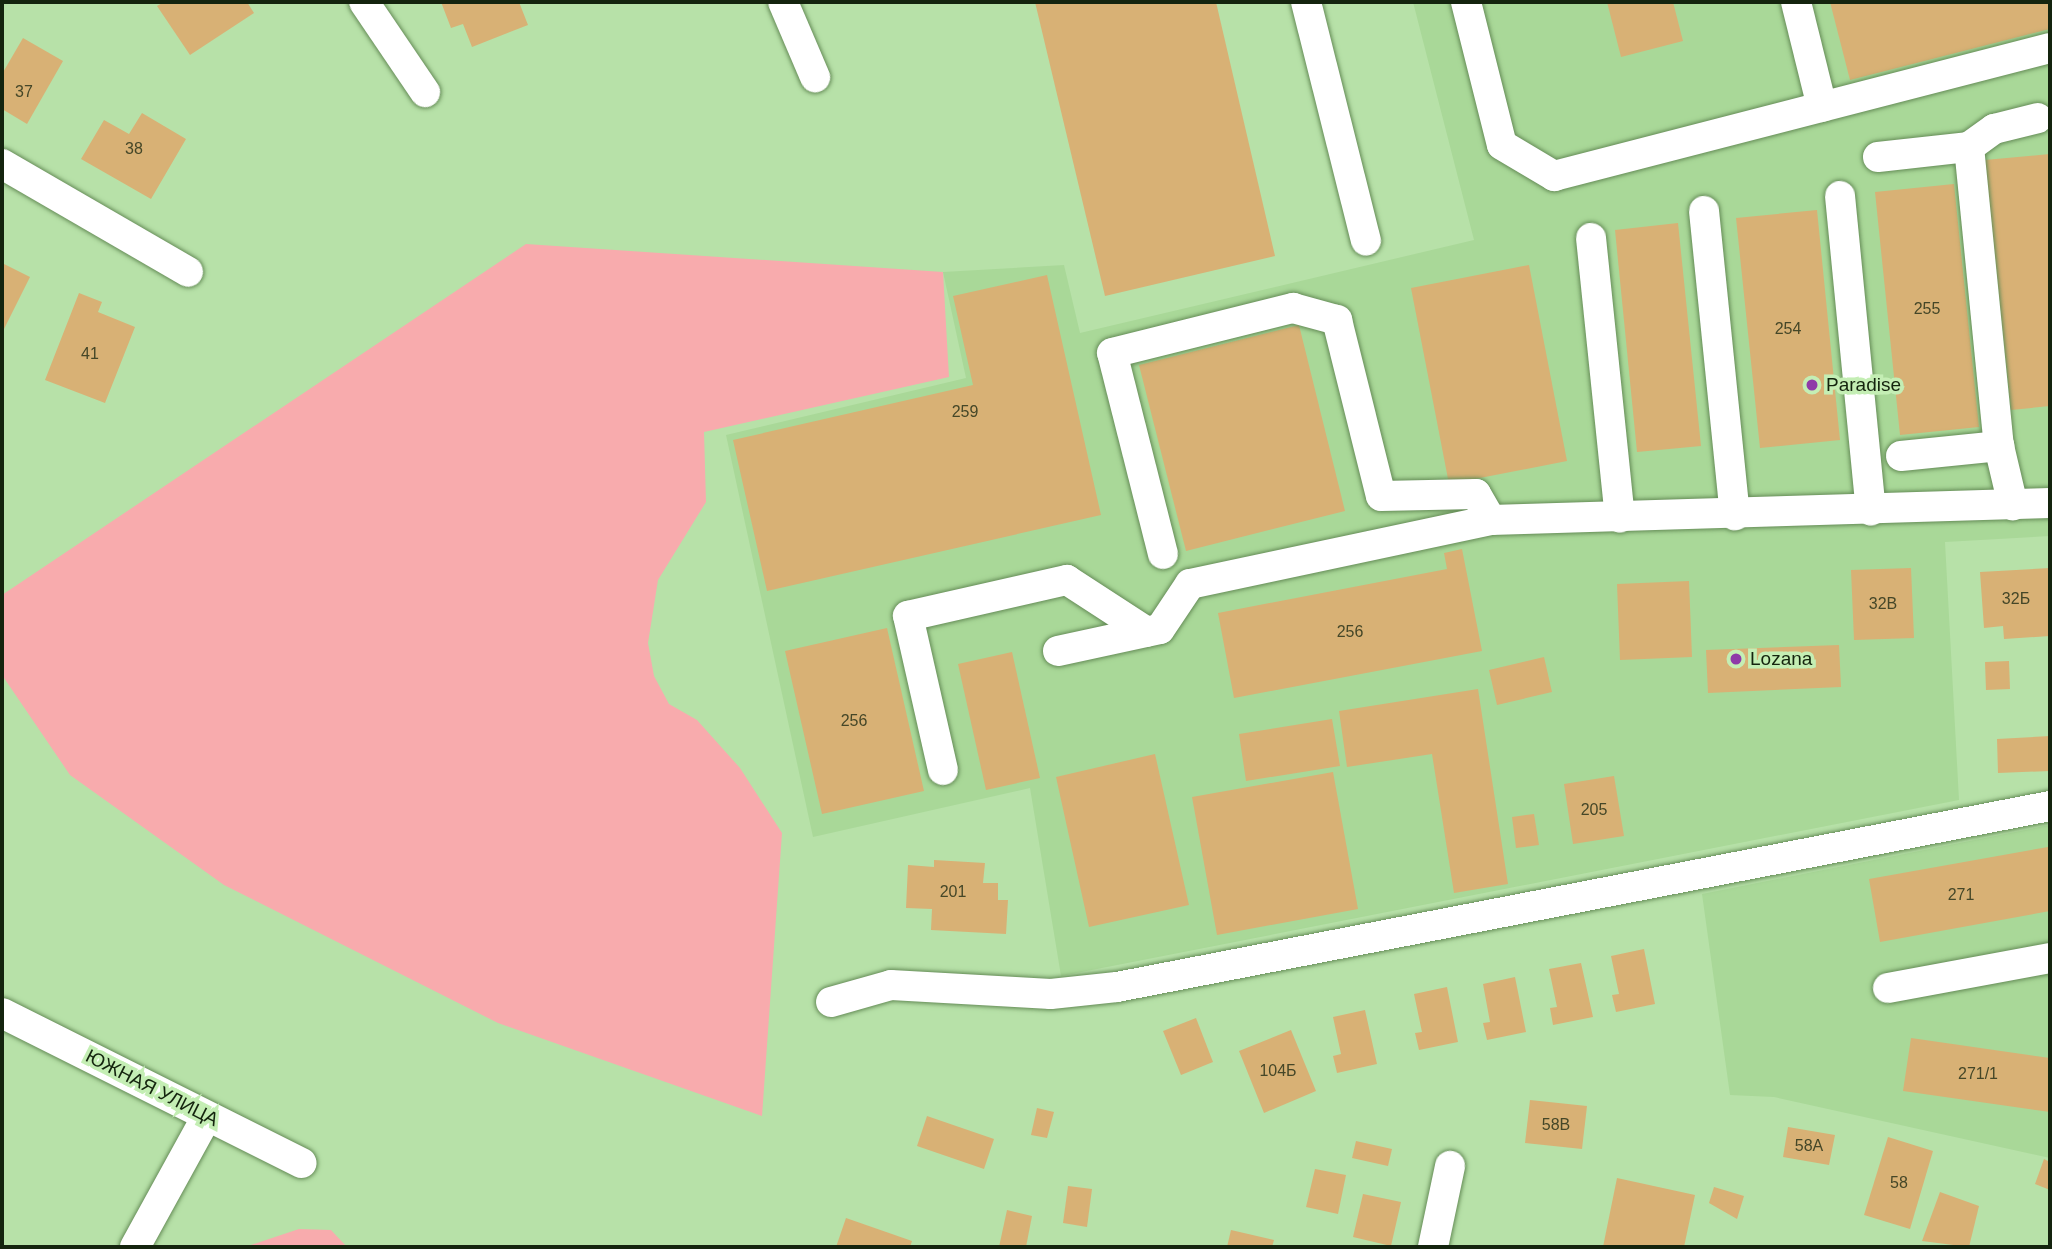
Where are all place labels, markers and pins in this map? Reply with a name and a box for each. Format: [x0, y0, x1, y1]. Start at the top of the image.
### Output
place label: Paradise [1826, 374, 1901, 396]
marker: Paradise [1804, 377, 1820, 393]
place label: Lozana [1750, 648, 1812, 670]
marker: Lozana [1728, 651, 1744, 667]

